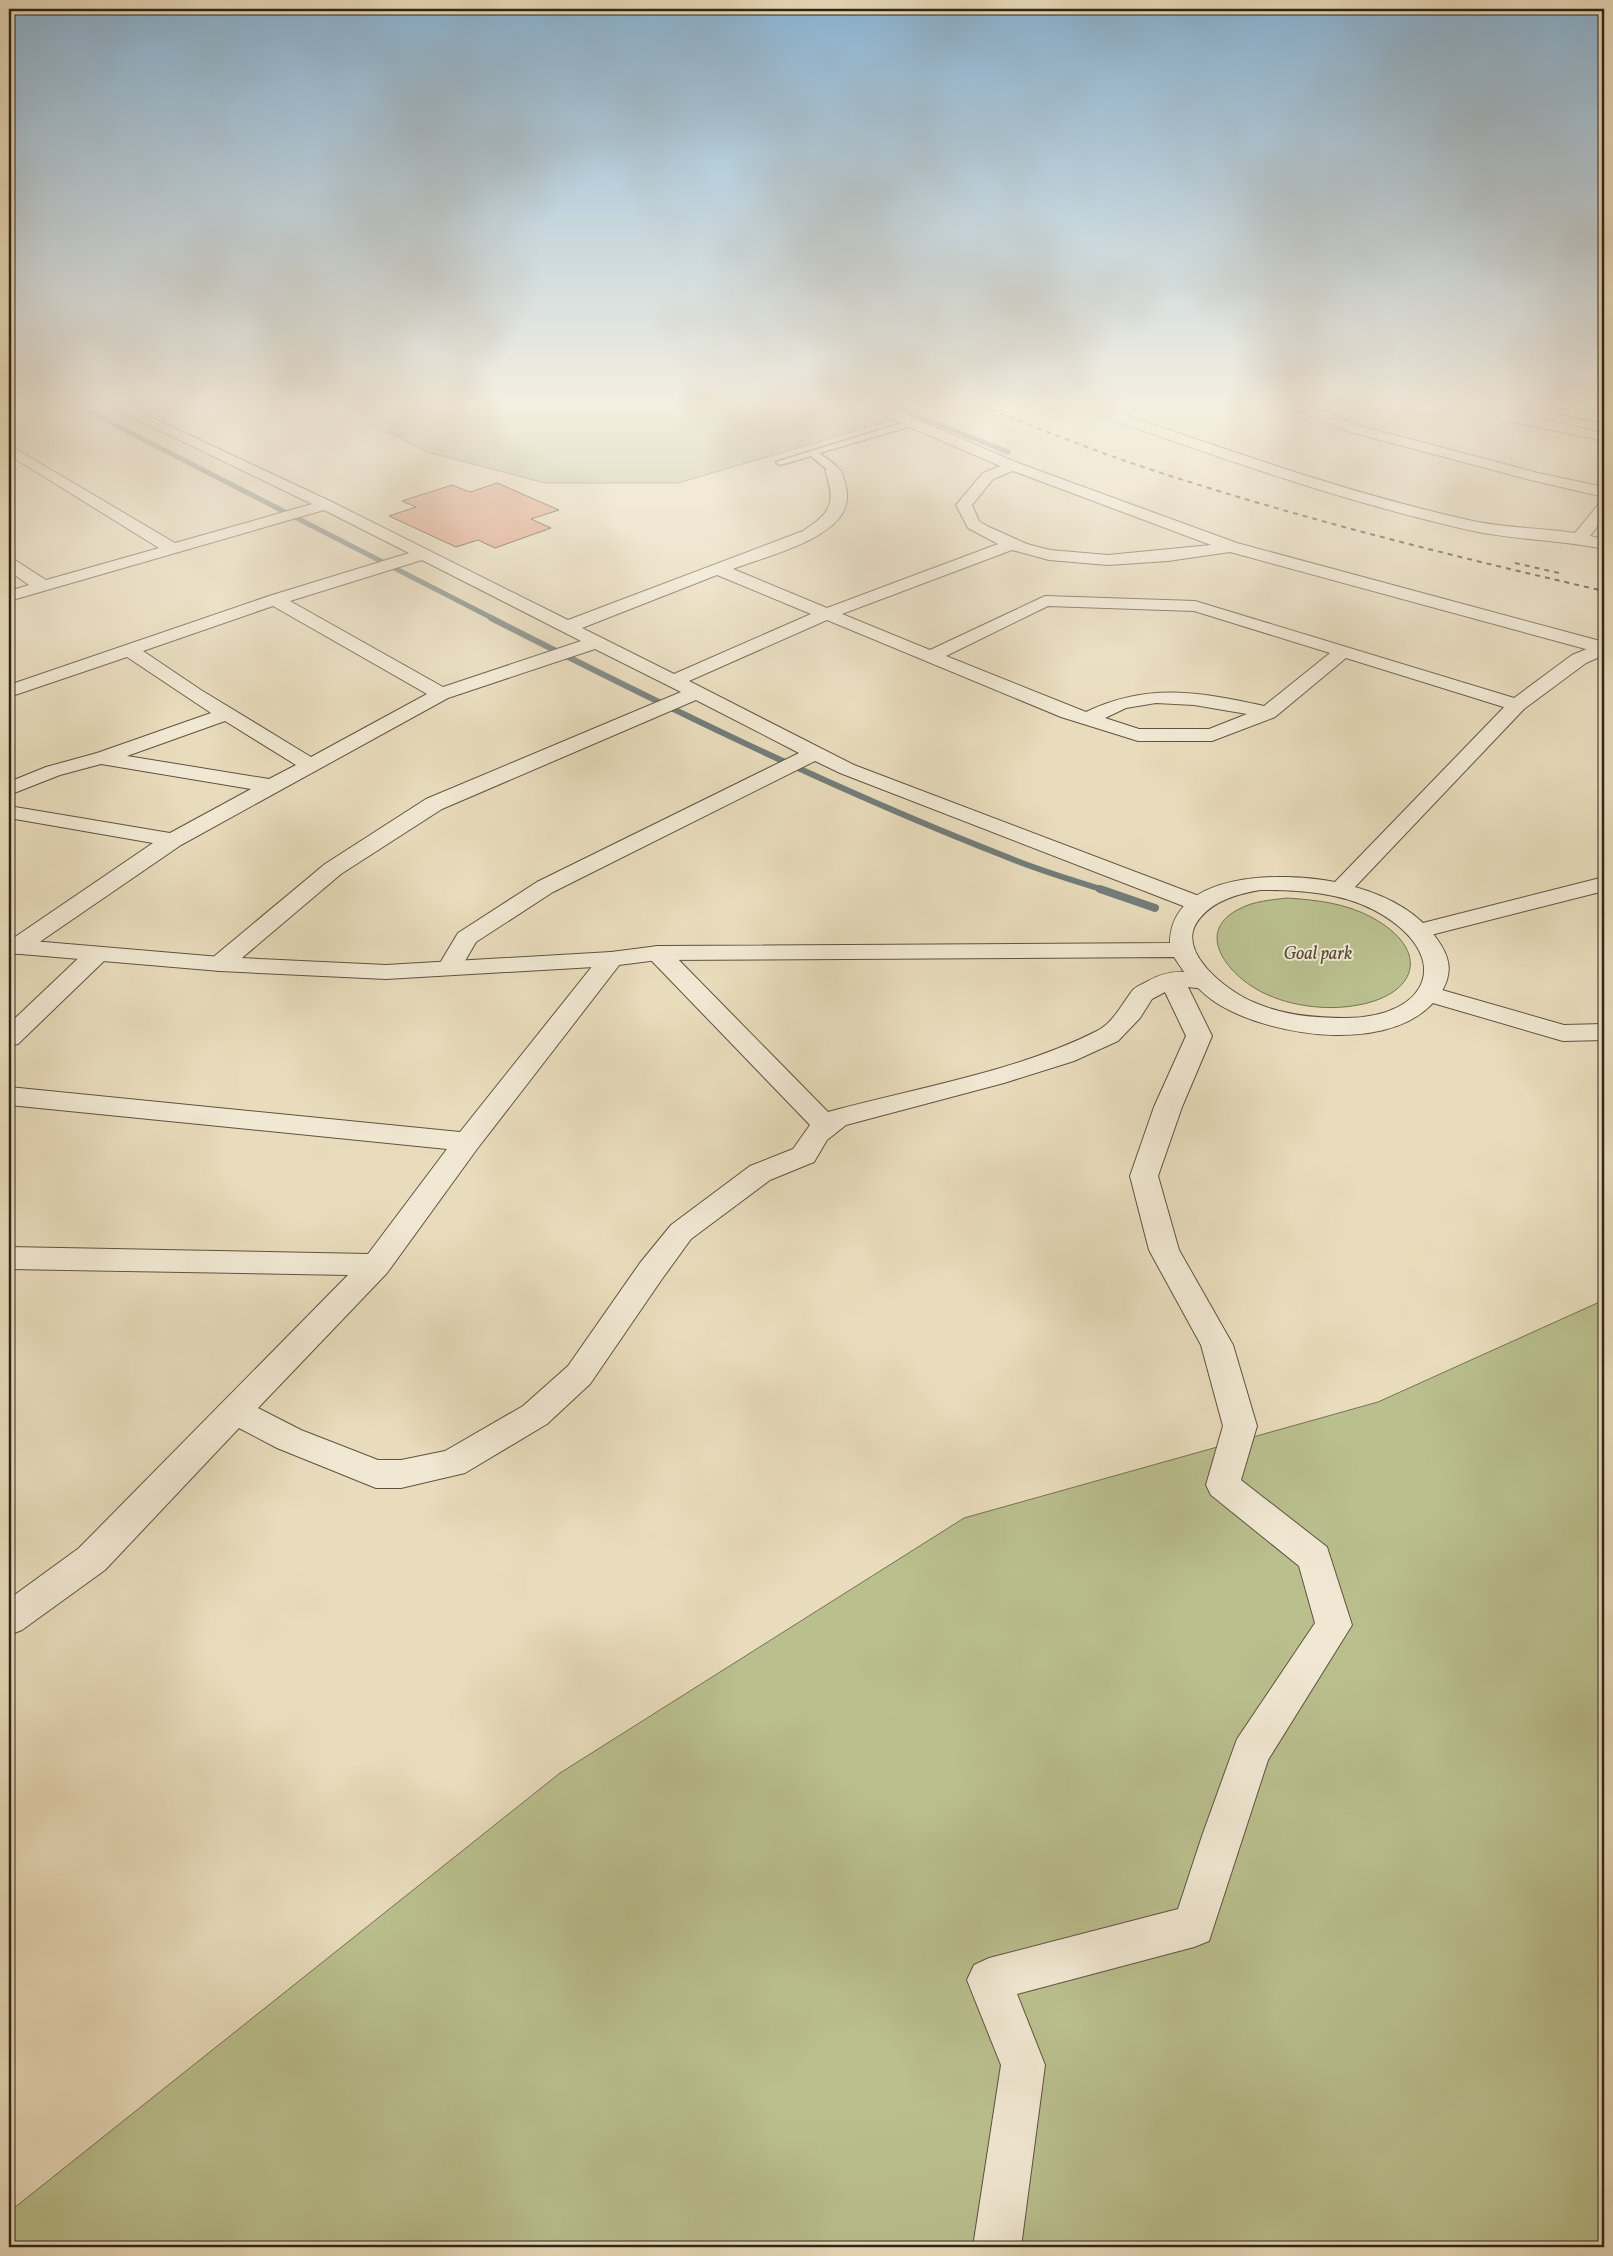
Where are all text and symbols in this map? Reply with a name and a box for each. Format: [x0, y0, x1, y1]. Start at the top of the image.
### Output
park label: Goal park [1284, 942, 1352, 967]

